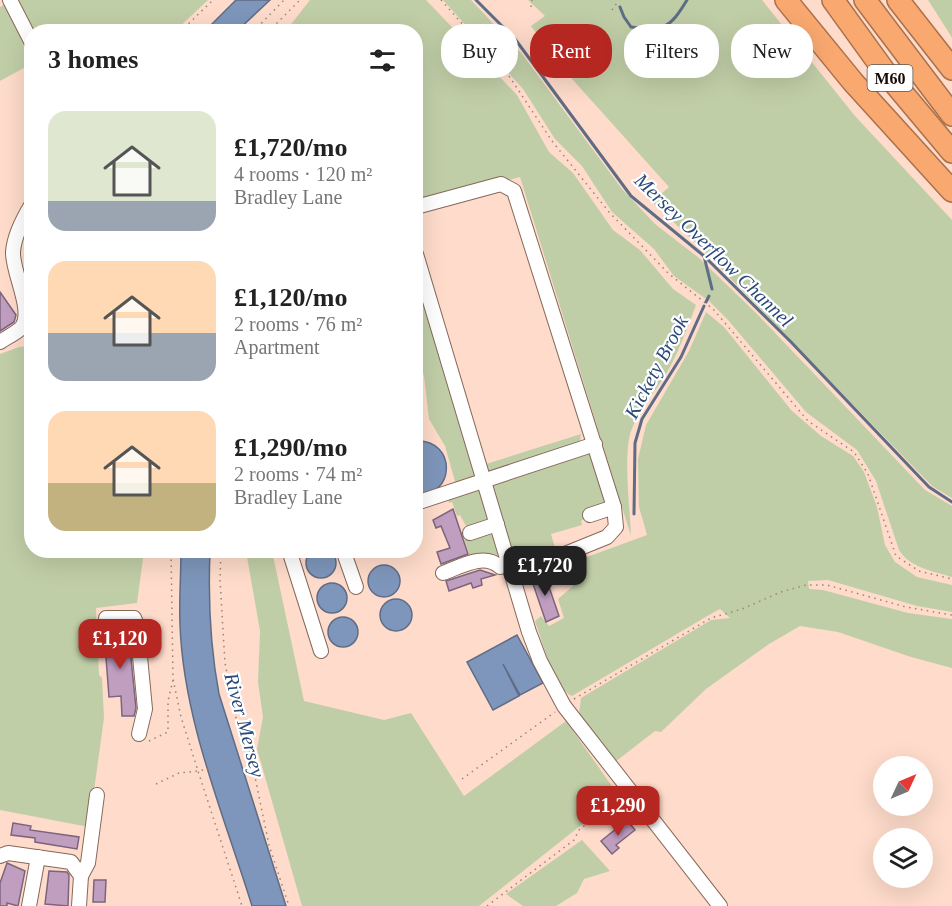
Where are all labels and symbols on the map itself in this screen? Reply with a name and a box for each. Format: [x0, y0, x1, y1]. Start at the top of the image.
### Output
road number: M60 [868, 65, 912, 91]
water label: Mersey Overflow Channel [629, 168, 798, 332]
water label: Kickety Brook [619, 311, 694, 423]
pin: £1,720 [496, 546, 594, 597]
pin: £1,120 [71, 619, 169, 670]
water label: River Mersey [219, 669, 270, 780]
north arrow [873, 756, 933, 816]
pin: £1,290 [569, 786, 667, 837]

